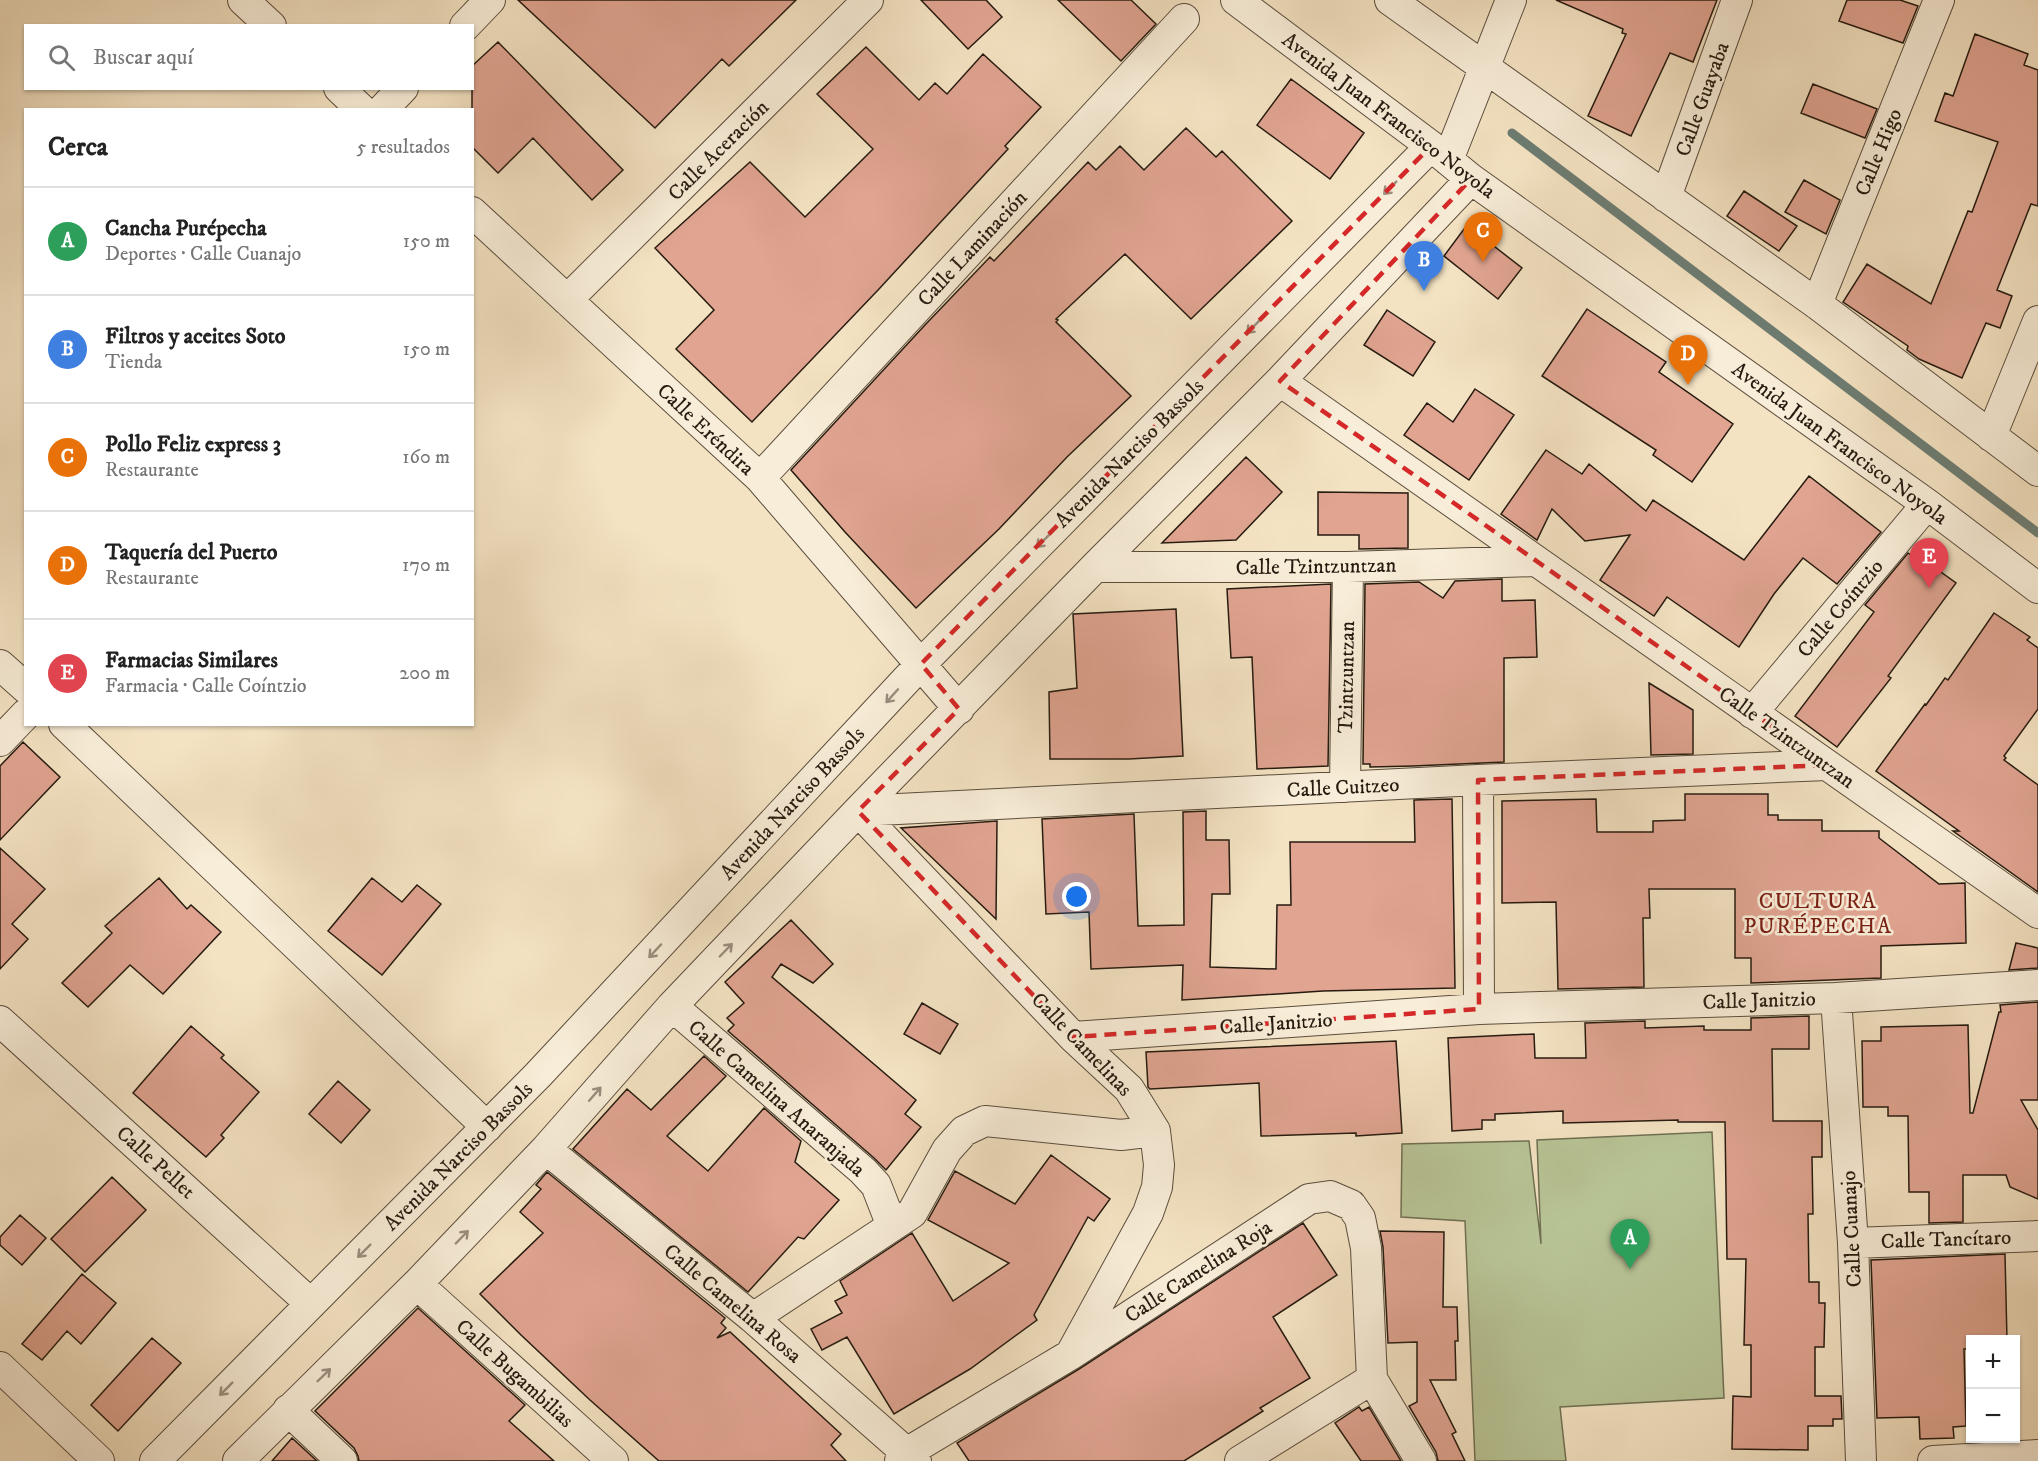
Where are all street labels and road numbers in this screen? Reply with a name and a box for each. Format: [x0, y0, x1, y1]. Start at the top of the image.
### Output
street label: Avenida Juan Francisco Noyola [1277, 27, 1500, 205]
street label: Calle Guayaba [1670, 38, 1736, 160]
street label: Calle Aceración [663, 95, 775, 207]
street label: Calle Higo [1850, 105, 1908, 200]
street label: Calle Laminación [912, 185, 1033, 312]
street label: Avenida Juan Francisco Noyola [1726, 357, 1953, 531]
street label: Avenida Narciso Bassols [1050, 374, 1210, 534]
street label: Calle Eréndira [651, 378, 759, 481]
street label: Calle Tzintzuntzan [1235, 553, 1397, 581]
street label: Calle Coíntzio [1792, 554, 1889, 663]
street label: Tzintzuntzan [1333, 621, 1361, 733]
street label: Calle Tzintzuntzan [1713, 681, 1860, 795]
street label: Avenida Narciso Bassols [715, 722, 871, 886]
street label: Calle Cuitzeo [1286, 772, 1400, 804]
street label: Calle Janitzio [1702, 986, 1816, 1016]
street label: Calle Camelinas [1025, 987, 1137, 1102]
street label: Calle Janitzio [1219, 1007, 1333, 1041]
street label: Calle Camelina Anaranjada [682, 1015, 870, 1183]
street label: Avenida Narciso Bassols [379, 1077, 539, 1237]
street label: Calle Pellet [111, 1121, 200, 1205]
street label: Calle Cuanajo [1836, 1170, 1868, 1288]
street label: Calle Camelina Roja [1120, 1215, 1277, 1329]
street label: Calle Tancítaro [1880, 1225, 2012, 1255]
street label: Calle Camelina Rosa [658, 1239, 807, 1369]
street label: Calle Bugambilias [450, 1314, 579, 1434]

